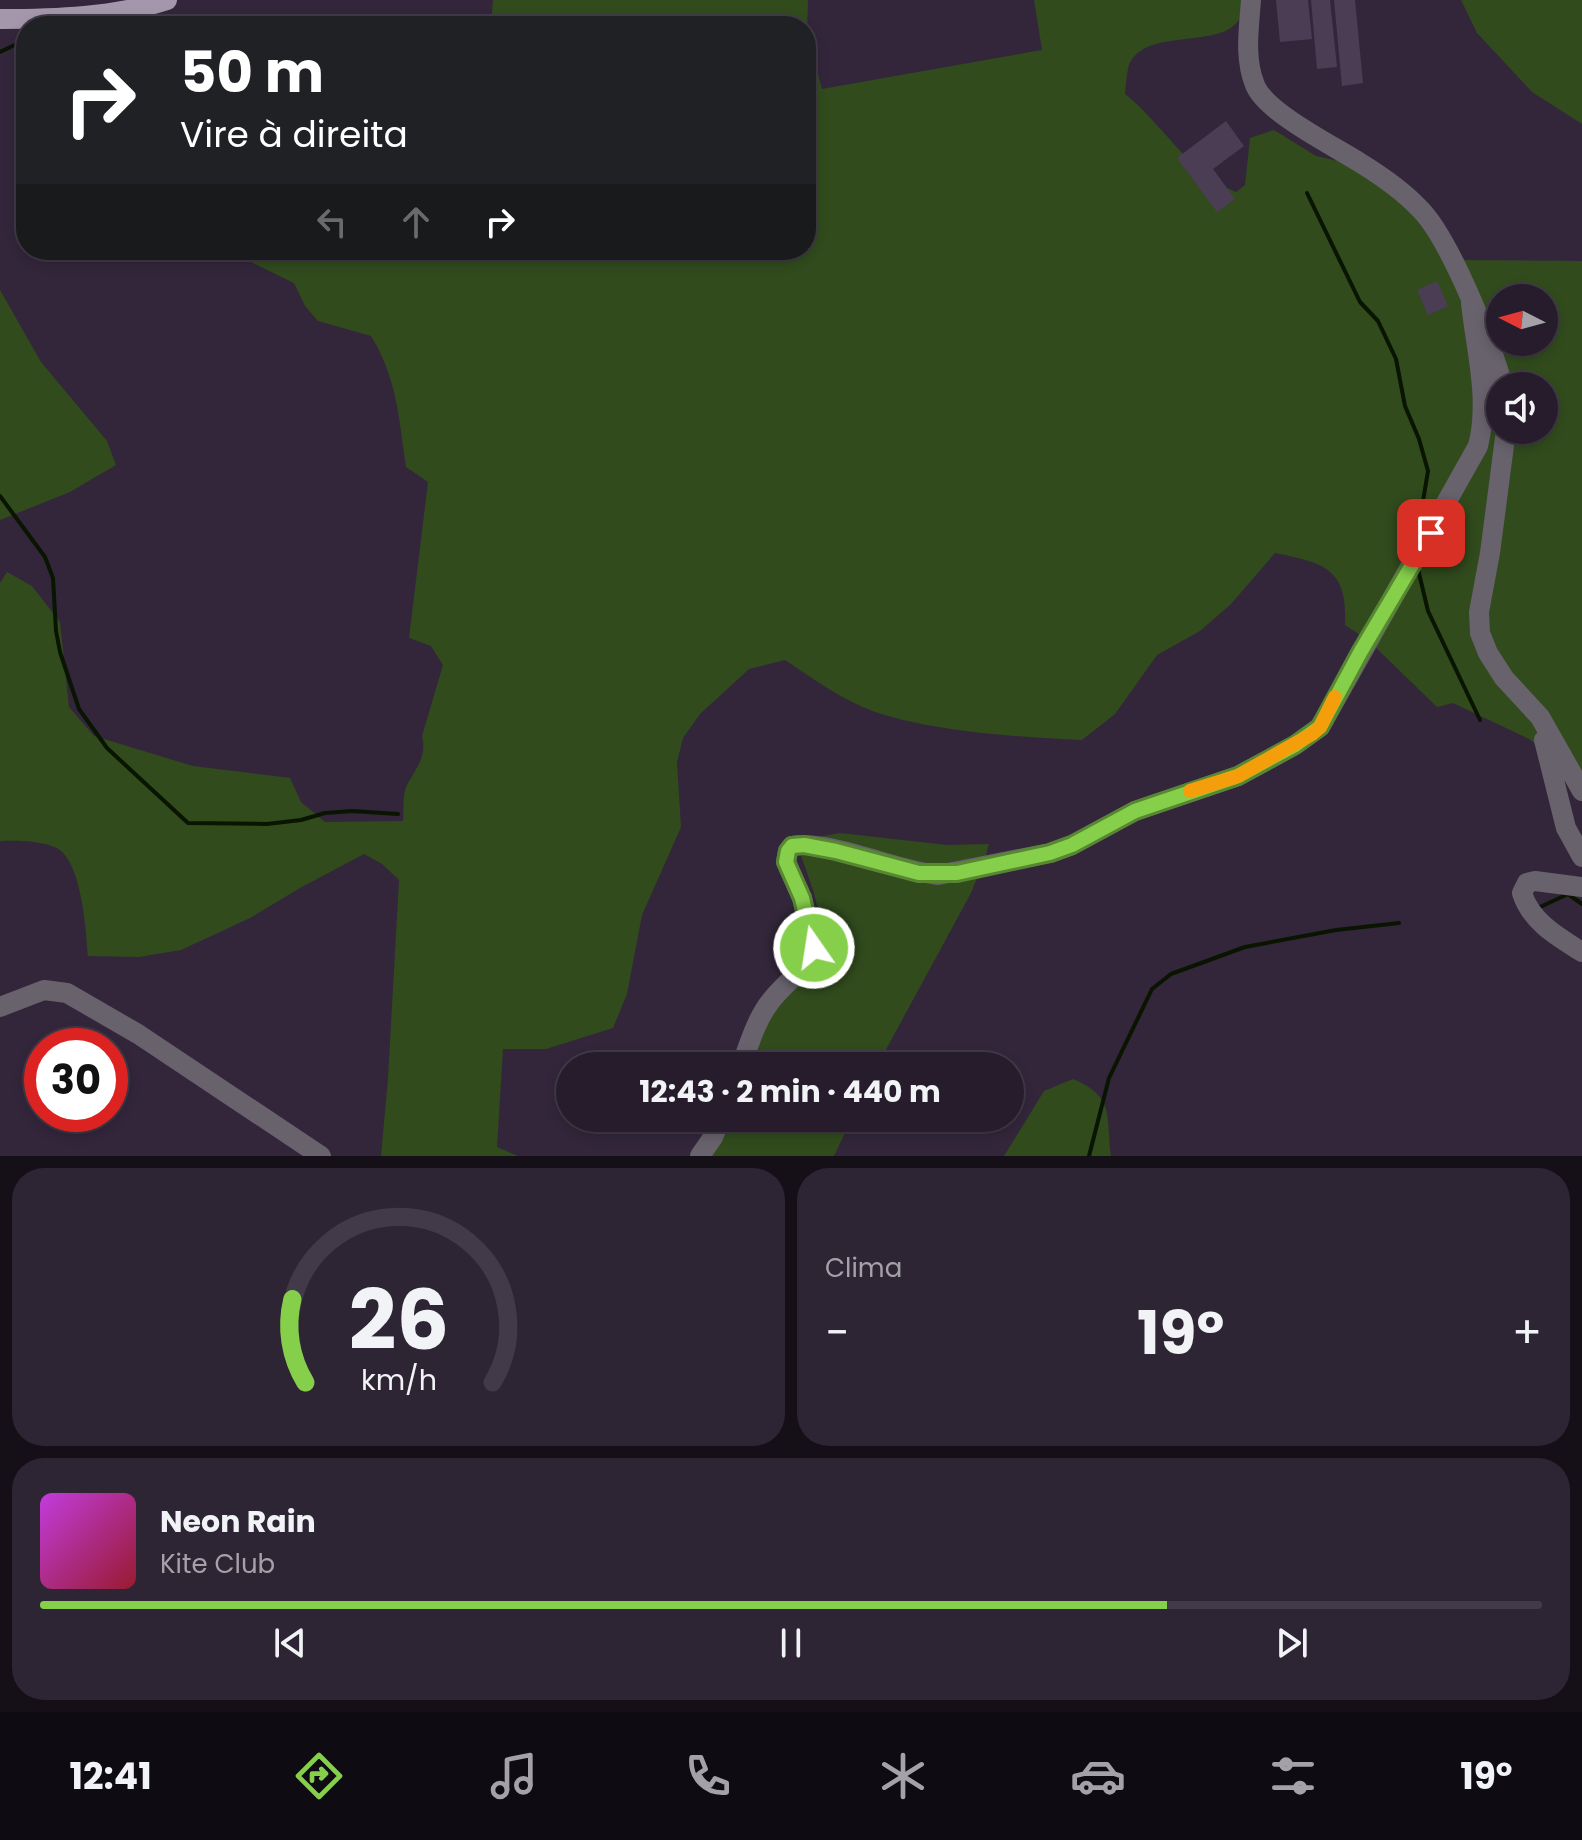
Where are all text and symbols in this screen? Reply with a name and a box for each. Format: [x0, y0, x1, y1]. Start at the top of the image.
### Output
text: 50 m [180, 33, 324, 112]
icon: right [48, 48, 152, 152]
text: Vire à direita [180, 109, 408, 160]
icon: left [310, 200, 354, 244]
icon: ahead [394, 200, 438, 244]
icon: right [478, 200, 522, 244]
north arrow [1486, 284, 1558, 356]
map controls [1486, 284, 1558, 444]
button: sound [1486, 372, 1558, 444]
pin [1397, 499, 1465, 567]
icon: arrive [1409, 511, 1453, 555]
position arrow [772, 906, 856, 990]
speed limit sign: 30 [24, 1028, 128, 1132]
text: 12:43 · 2 min · 440 m [639, 1070, 941, 1113]
text: Clima [825, 1250, 902, 1286]
text: 26 [348, 1262, 449, 1378]
text: 19° [1137, 1291, 1224, 1375]
text: − [825, 1302, 849, 1363]
text: + [1512, 1302, 1542, 1363]
text: km/h [360, 1360, 437, 1400]
text: Neon Rain [160, 1500, 316, 1543]
text: Kite Club [160, 1546, 275, 1582]
icon: previous [268, 1621, 312, 1665]
icon: pause [769, 1621, 813, 1665]
icon: next [1270, 1621, 1314, 1665]
icon: directions [291, 1748, 347, 1804]
icon: music [486, 1748, 542, 1804]
icon: phone [680, 1748, 736, 1804]
icon: climate [875, 1748, 931, 1804]
icon: car [1070, 1748, 1126, 1804]
icon: filters [1265, 1748, 1321, 1804]
text: 12:41 [69, 1751, 152, 1802]
text: 19° [1460, 1751, 1513, 1802]

